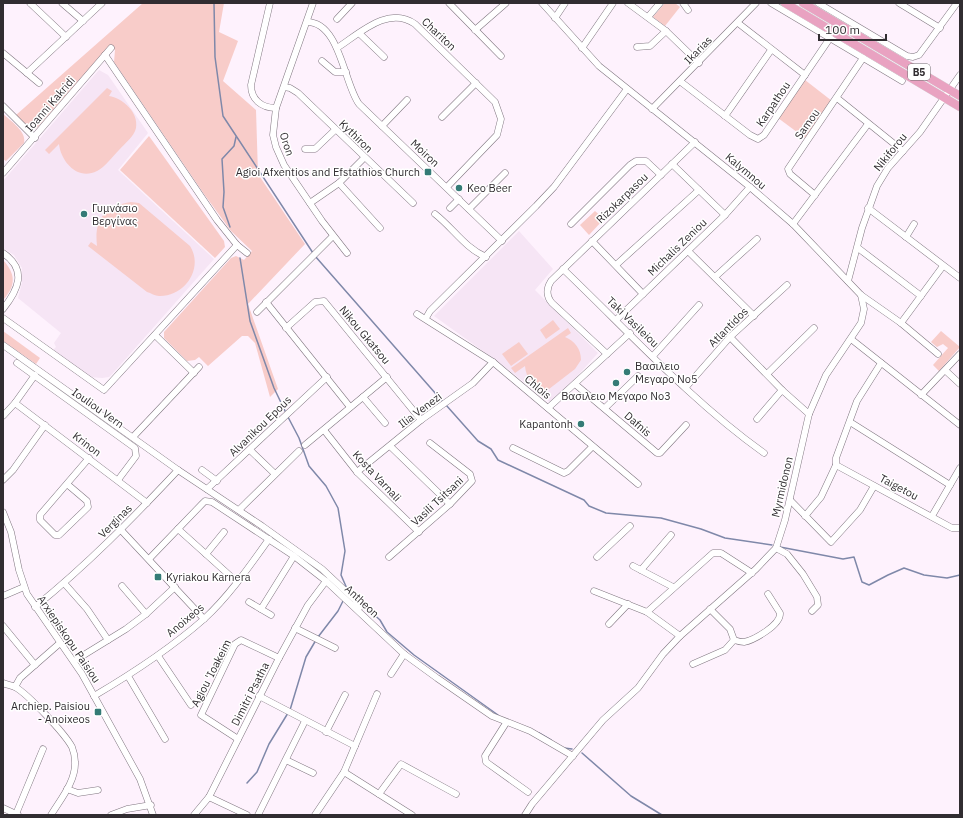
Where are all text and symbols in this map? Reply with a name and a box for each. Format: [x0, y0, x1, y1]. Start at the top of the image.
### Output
street label: Chariton [419, 15, 459, 53]
scale bar [819, 16, 886, 42]
text: 100 m [825, 22, 860, 37]
street label: Ikarias [681, 33, 715, 67]
road number: B5 [908, 64, 930, 80]
street label: Ioanni Kakridi [22, 74, 78, 134]
street label: Karpathou [753, 79, 793, 129]
street label: Samou [791, 106, 823, 142]
street label: Kythiron [336, 117, 376, 155]
street label: Oron [277, 130, 297, 158]
street label: Nikiforou [870, 130, 910, 174]
street label: Moiron [408, 136, 442, 170]
street label: Kalymnou [723, 150, 769, 192]
place label: Agioi Afxentios and Efstathios Church [236, 165, 420, 179]
marker: Agioi Afxentios and Efstathios Church [423, 167, 433, 177]
street label: Rizokarpasou [593, 170, 651, 226]
place label: Keo Beer [467, 181, 512, 195]
marker: Keo Beer [454, 183, 464, 193]
place label: Γυμνάσιο Βεργίνας [92, 201, 138, 228]
marker: Γυμνάσιο Βεργίνας [79, 209, 89, 219]
street label: Michalis Zeniou [645, 215, 709, 279]
street label: Taki Vasileiou [604, 294, 662, 350]
street label: Nikou Gkatsou [336, 303, 394, 367]
street label: Atlantidos [705, 304, 751, 350]
place label: Βασιλειο Μεγαρο Νο5 [635, 359, 698, 386]
marker: Βασιλειο Μεγαρο Νο5 [622, 367, 632, 377]
street label: Chlois [522, 372, 554, 402]
marker: Βασιλειο Μεγαρο Νο3 [611, 378, 621, 388]
street label: Iouliou Vern [69, 385, 127, 431]
street label: Ilia Venezi [395, 389, 445, 431]
place label: Βασιλειο Μεγαρο Νο3 [561, 389, 671, 403]
street label: Alvanikou Epous [226, 393, 294, 459]
street label: Dafnis [622, 408, 654, 440]
place label: Kapantonh [519, 417, 573, 431]
marker: Kapantonh [576, 419, 586, 429]
street label: Krinon [70, 429, 104, 459]
street label: Kosta Varnali [350, 448, 404, 504]
street label: Myrmidonon [768, 455, 796, 519]
street label: Taigetou [877, 471, 921, 503]
street label: Vasili Tsitsani [408, 473, 466, 529]
street label: Verginas [95, 501, 135, 541]
place label: Kyriakou Karnera [166, 570, 251, 584]
marker: Kyriakou Karnera [153, 572, 163, 582]
street label: Antheon [342, 582, 382, 620]
street label: Arxiepiskopu Paisiou [34, 593, 104, 685]
street label: Anoixeos [163, 600, 207, 640]
street label: Agiou 'Ioakeim [188, 637, 234, 709]
street label: Dimitri Psatha [228, 660, 272, 728]
place label: Archiep. Paisiou - Anoixeos [11, 699, 90, 726]
marker: Archiep. Paisiou - Anoixeos [93, 707, 103, 717]

